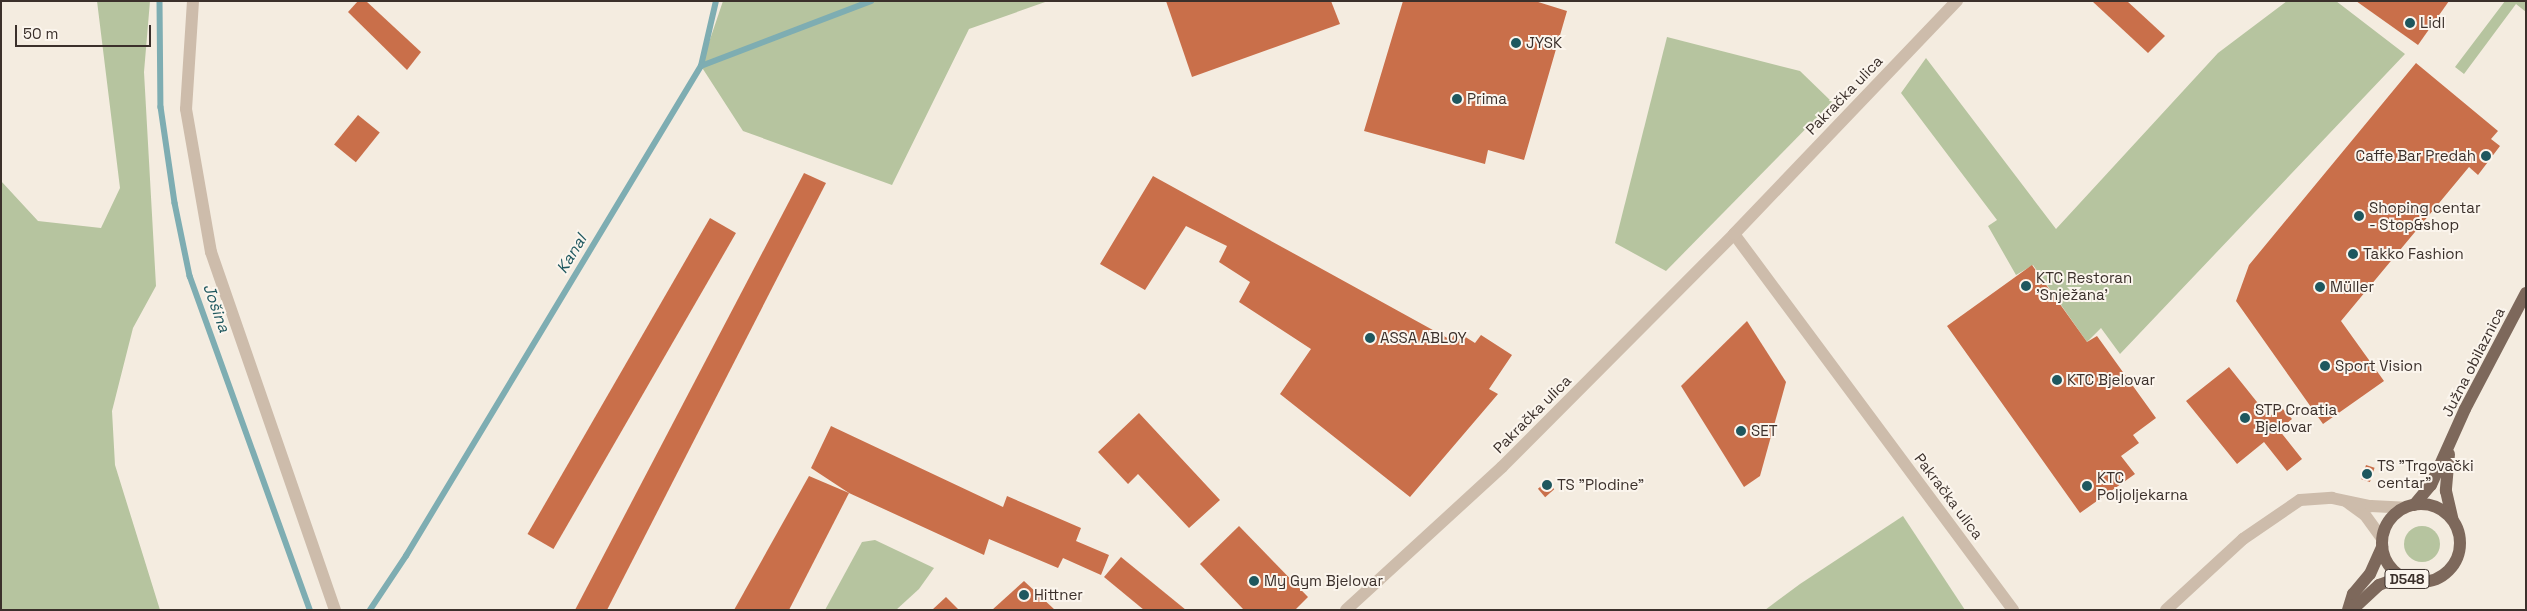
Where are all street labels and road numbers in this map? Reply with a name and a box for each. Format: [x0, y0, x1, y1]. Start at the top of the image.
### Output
street label: Pakračka ulica [1802, 52, 1886, 138]
street label: Južna obilaznica [2438, 304, 2508, 420]
street label: Pakračka ulica [1489, 371, 1575, 457]
street label: Pakračka ulica [1911, 450, 1987, 542]
road number: D548 [2383, 568, 2431, 590]

